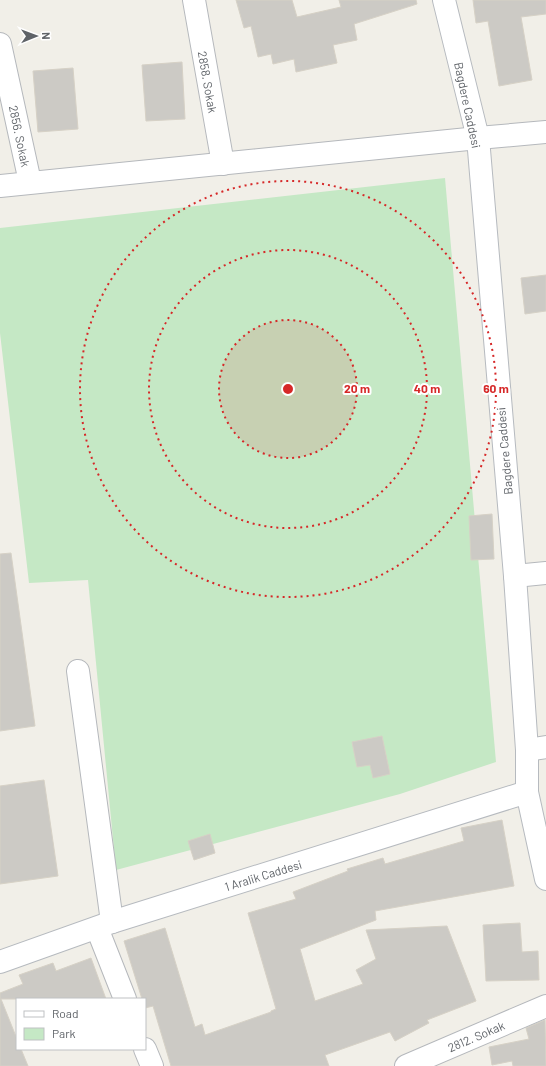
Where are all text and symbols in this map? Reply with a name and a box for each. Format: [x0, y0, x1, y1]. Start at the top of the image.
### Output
north arrow [16, 16, 56, 56]
text: N [40, 32, 53, 40]
street label: 2858. Sokak [196, 50, 220, 114]
street label: Bagdere Caddesi [452, 61, 484, 149]
street label: 2856. Sokak [7, 104, 33, 168]
text: 20 m [344, 381, 370, 395]
text: 40 m [414, 381, 440, 395]
text: 60 m [483, 381, 509, 395]
centre of rings [281, 382, 295, 396]
street label: Bagdere Caddesi [493, 407, 515, 495]
street label: 1 Aralik Caddesi [223, 857, 303, 893]
legend [16, 998, 146, 1050]
text: Road [52, 1006, 79, 1020]
street label: 2812. Sokak [446, 1018, 506, 1054]
text: Park [52, 1026, 76, 1040]

